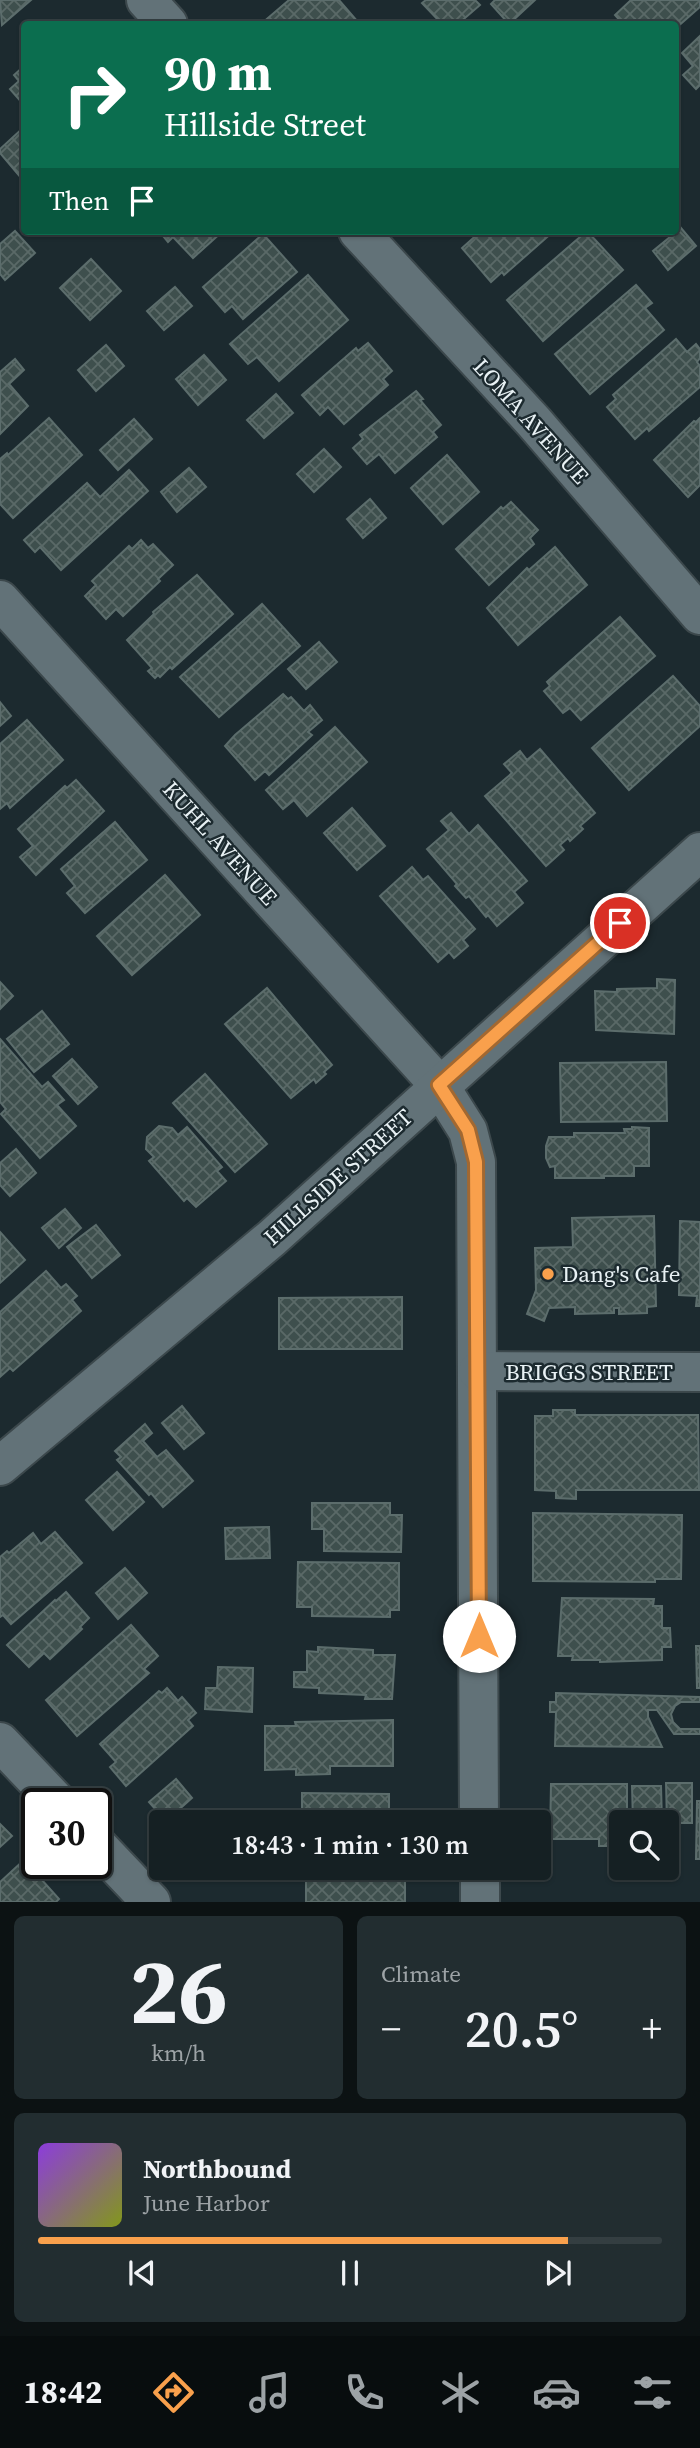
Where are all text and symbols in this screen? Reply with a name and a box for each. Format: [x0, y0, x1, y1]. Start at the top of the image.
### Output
text: 90 m [164, 39, 272, 106]
icon: right [49, 49, 140, 140]
text: Hillside Street [164, 103, 366, 147]
icon: arrive [123, 182, 161, 220]
text: Then [49, 183, 109, 219]
street label: LOMA AVENUE [466, 351, 596, 491]
street label: KUHL AVENUE [155, 774, 285, 912]
pin [590, 893, 650, 953]
icon: arrive [601, 904, 639, 942]
street label: HILLSIDE STREET [257, 1101, 419, 1253]
place label: Dang's Cafe [562, 1258, 680, 1290]
marker: Dang's Cafe [540, 1266, 556, 1282]
street label: BRIGGS STREET [505, 1356, 673, 1388]
position arrow [442, 1599, 516, 1673]
speed limit sign: 30 [21, 1788, 112, 1879]
map controls [609, 1810, 679, 1880]
button: search [609, 1810, 679, 1880]
text: 18:43 · 1 min · 130 m [231, 1827, 469, 1863]
text: 26 [129, 1929, 228, 2053]
text: Climate [381, 1958, 461, 1990]
text: 20.5° [465, 1993, 578, 2064]
text: − [381, 2003, 401, 2055]
text: + [642, 2003, 662, 2055]
text: km/h [151, 2037, 206, 2069]
text: Northbound [143, 2151, 291, 2187]
text: June Harbor [143, 2187, 270, 2219]
icon: previous [123, 2254, 161, 2292]
icon: pause [331, 2254, 369, 2292]
icon: next [539, 2254, 577, 2292]
icon: directions [149, 2368, 198, 2417]
icon: music [245, 2368, 294, 2417]
icon: phone [340, 2368, 389, 2417]
icon: climate [436, 2368, 485, 2417]
icon: car [532, 2368, 581, 2417]
icon: filters [628, 2368, 677, 2417]
text: 18:42 [23, 2370, 102, 2414]

